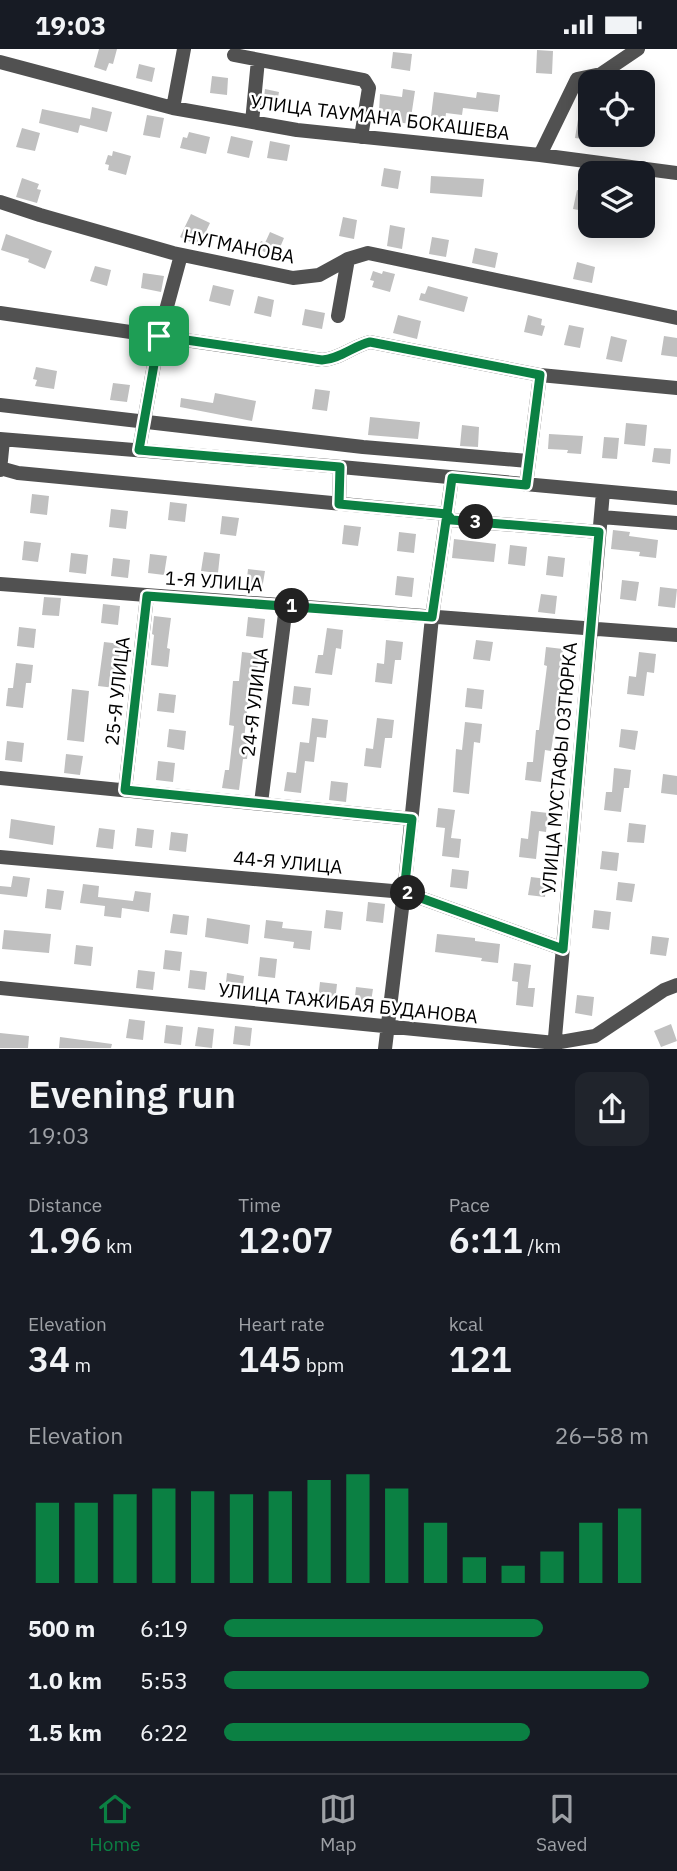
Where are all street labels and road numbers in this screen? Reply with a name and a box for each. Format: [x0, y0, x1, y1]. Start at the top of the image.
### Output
street label: УЛИЦА ТАУМАНА БОКАШЕВА [249, 89, 511, 145]
street label: НУГМАНОВА [181, 223, 297, 269]
street label: 1-Я УЛИЦА [164, 566, 264, 596]
street label: 25-Я УЛИЦА [99, 635, 135, 747]
street label: УЛИЦА МУСТАФЫ ОЗТЮРКА [536, 641, 582, 895]
street label: 24-Я УЛИЦА [235, 646, 273, 758]
street label: 44-Я УЛИЦА [232, 845, 344, 879]
street label: УЛИЦА ТАЖИБАЯ БУДАНОВА [217, 977, 479, 1029]

